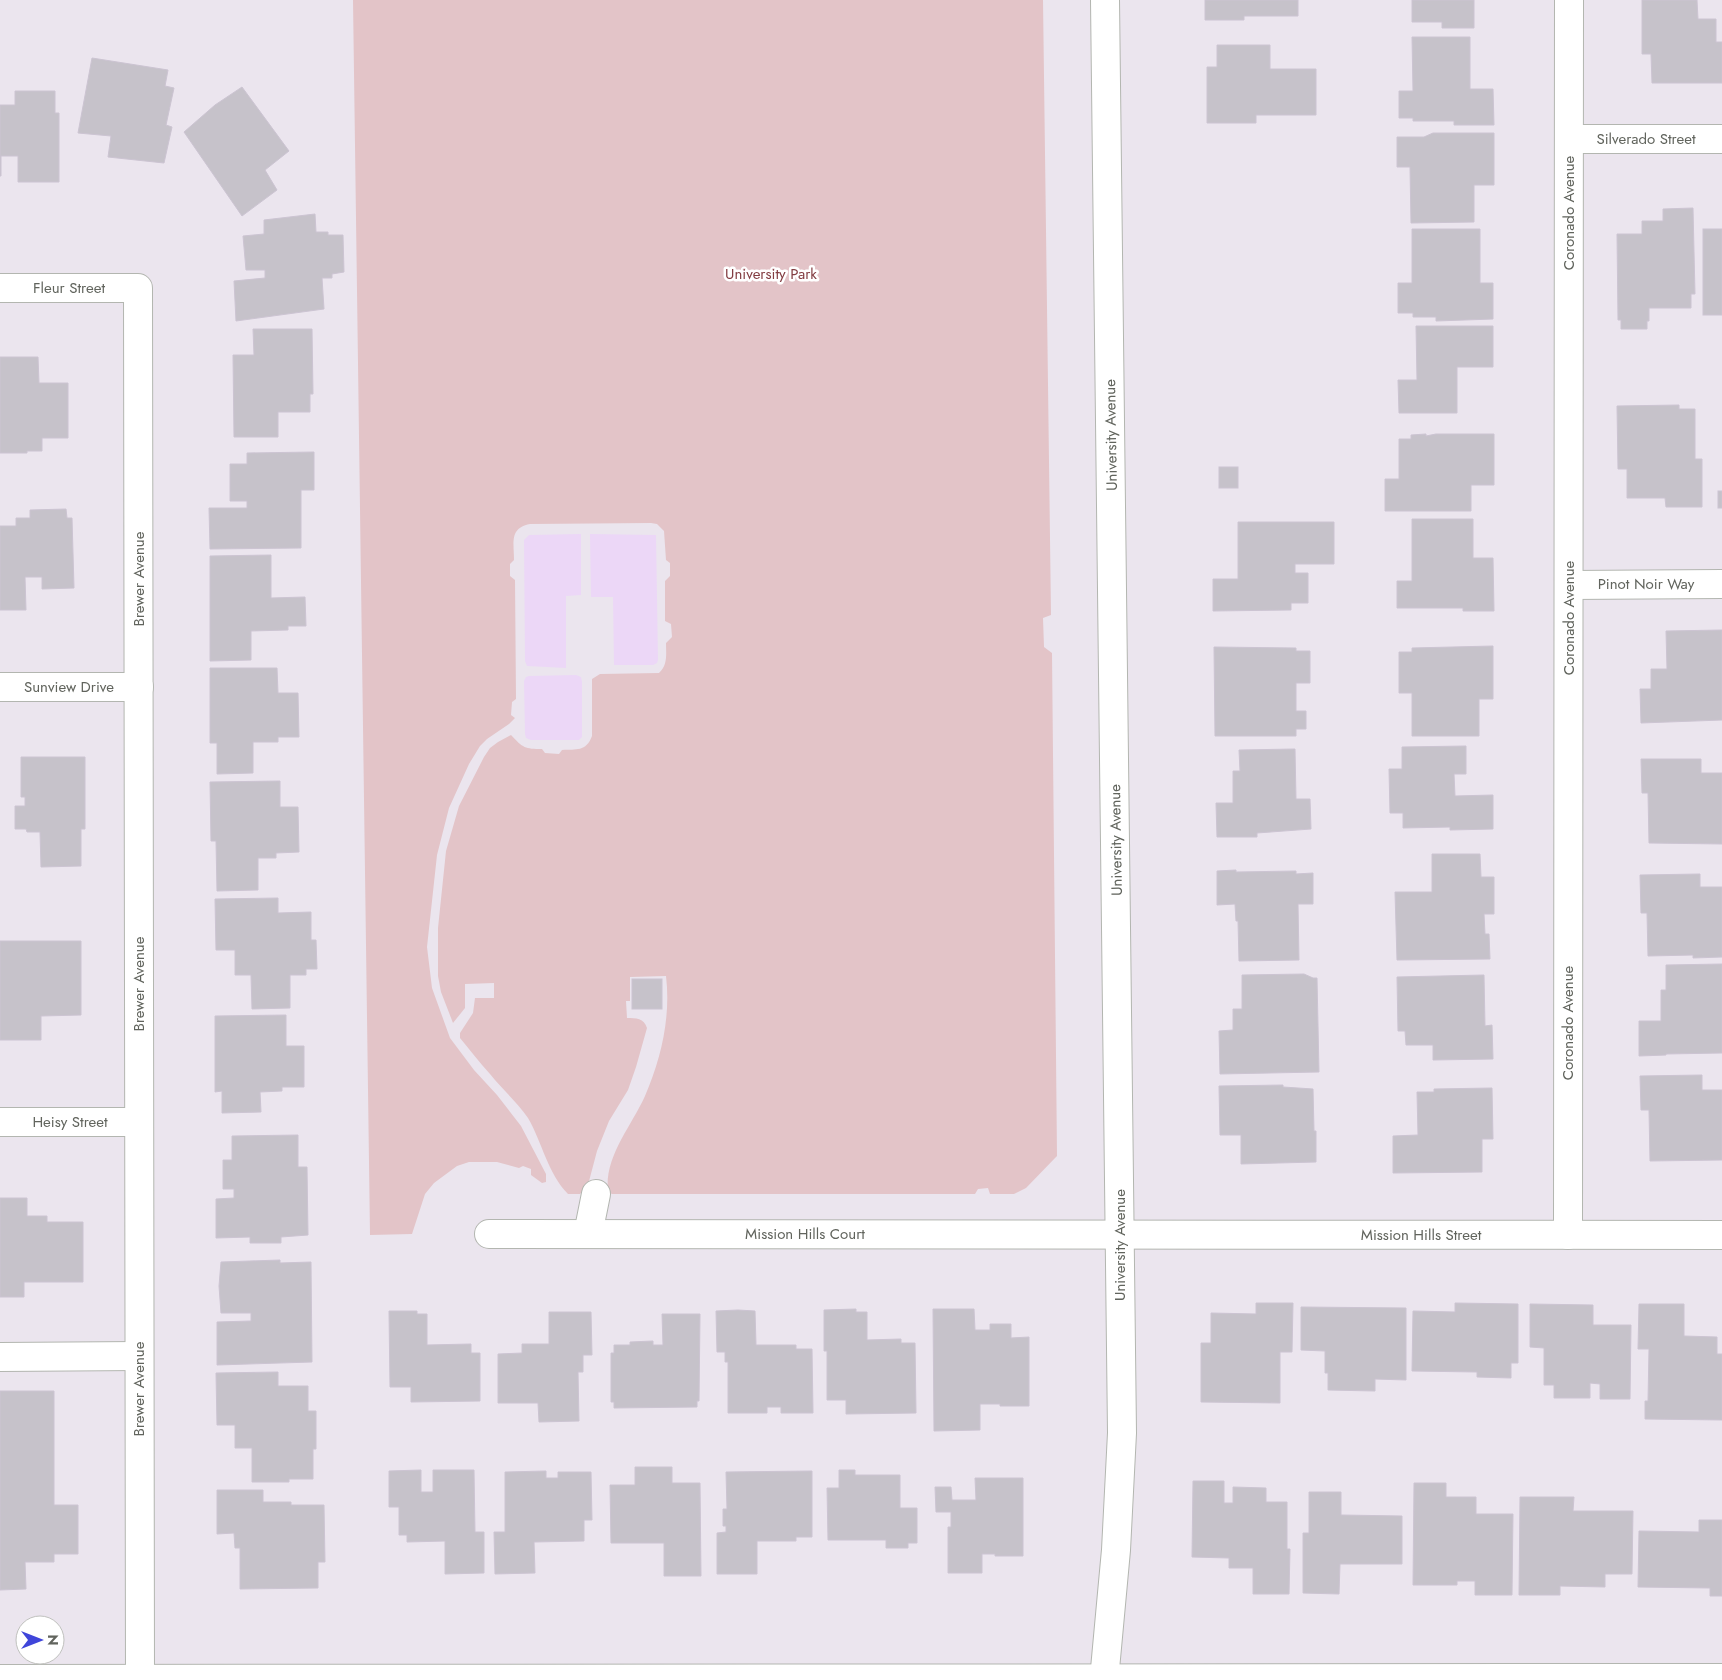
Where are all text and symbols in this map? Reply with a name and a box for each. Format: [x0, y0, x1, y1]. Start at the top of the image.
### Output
street label: Silverado Street [1596, 128, 1696, 150]
street label: Coronado Avenue [1558, 155, 1580, 270]
park label: University Park [725, 263, 817, 285]
street label: Fleur Street [33, 277, 105, 299]
street label: University Avenue [1099, 379, 1123, 491]
street label: Brewer Avenue [128, 531, 150, 626]
street label: Coronado Avenue [1558, 560, 1580, 675]
street label: Pinot Noir Way [1598, 573, 1695, 595]
street label: Sunview Drive [24, 676, 114, 698]
street label: University Avenue [1104, 784, 1128, 896]
street label: Brewer Avenue [128, 936, 150, 1031]
street label: Coronado Avenue [1557, 965, 1579, 1080]
street label: Heisy Street [32, 1111, 108, 1133]
street label: University Avenue [1109, 1189, 1131, 1301]
street label: Mission Hills Court [745, 1223, 865, 1245]
street label: Mission Hills Street [1361, 1224, 1482, 1246]
street label: Brewer Avenue [128, 1341, 150, 1436]
north arrow [15, 1615, 65, 1665]
text: N [43, 1634, 63, 1646]

